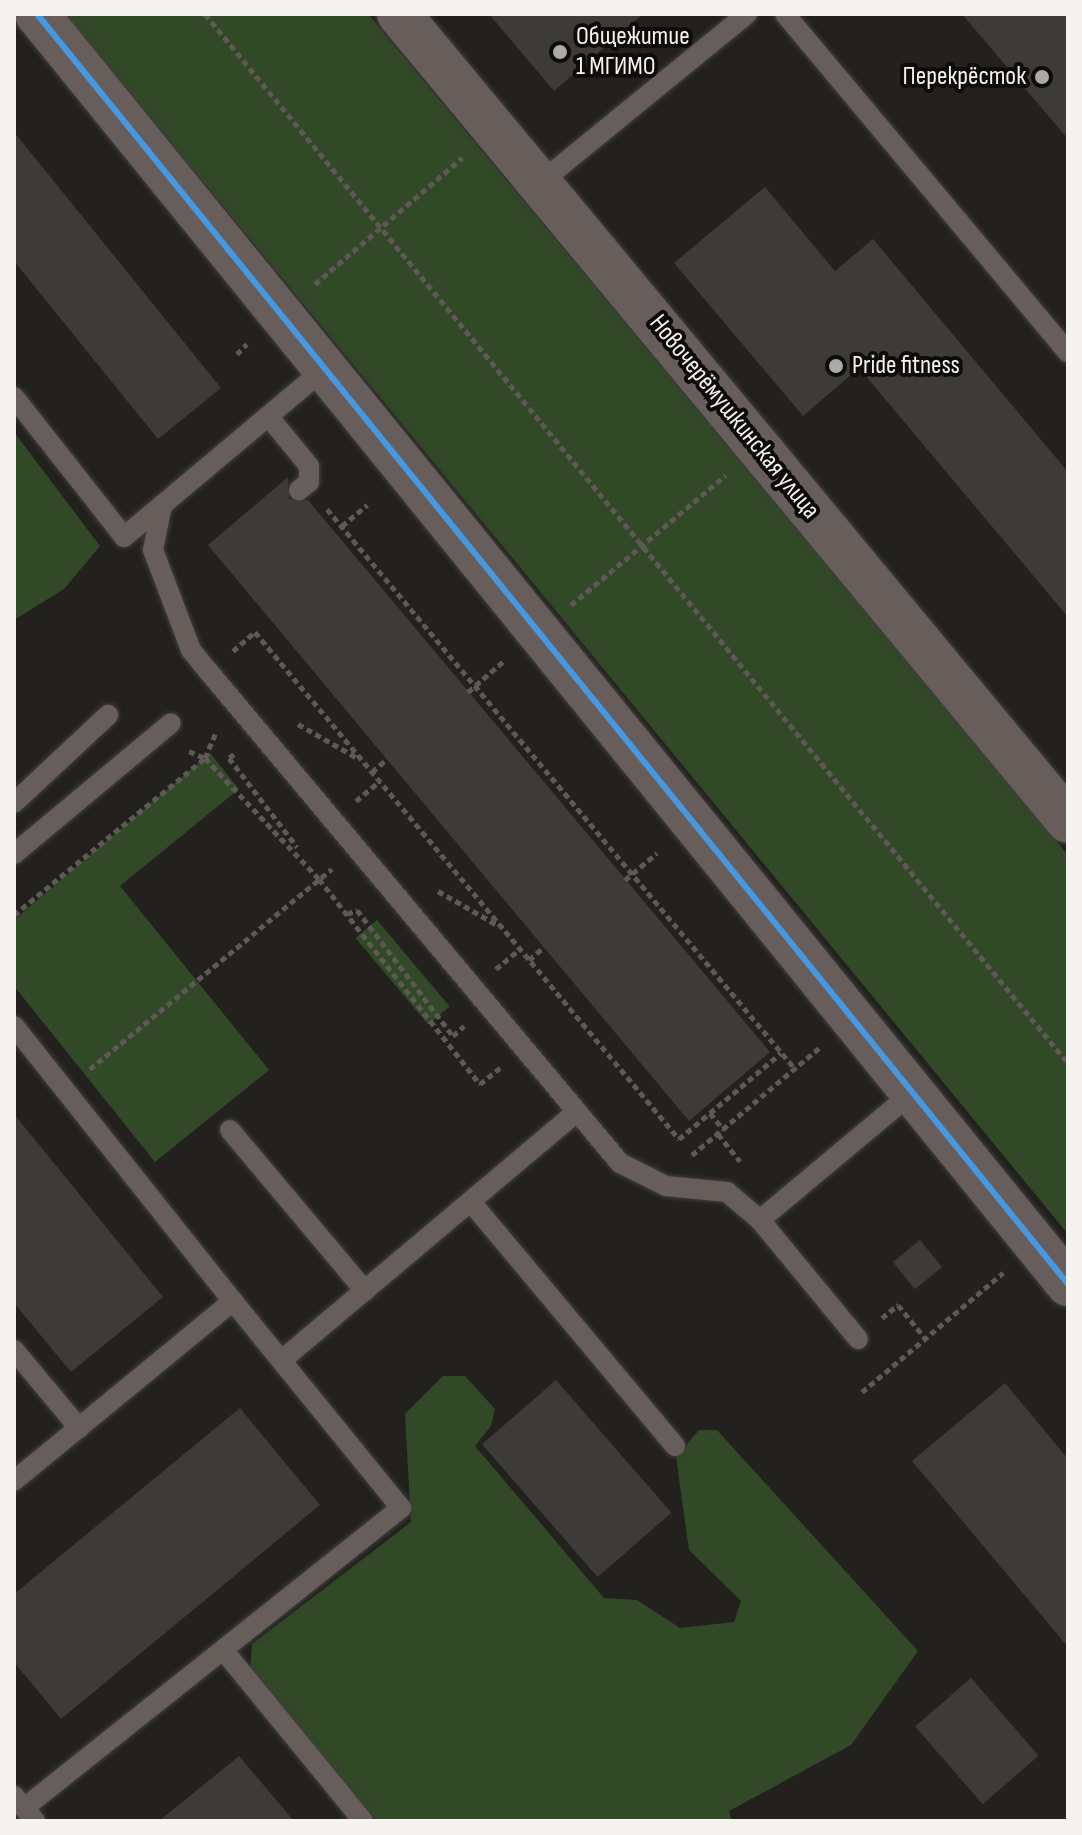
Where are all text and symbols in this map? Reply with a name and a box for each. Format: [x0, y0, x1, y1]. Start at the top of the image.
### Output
place label: Общежитие 1 МГИМО [576, 21, 690, 82]
marker: Общежитие 1 МГИМО [551, 43, 569, 61]
place label: Перекрёсток [903, 61, 1026, 93]
marker: Перекрёсток [1033, 68, 1051, 86]
street label: Новочерёмушкинская улица [642, 309, 826, 525]
place label: Pride fitness [852, 350, 960, 382]
marker: Pride fitness [827, 357, 845, 375]

